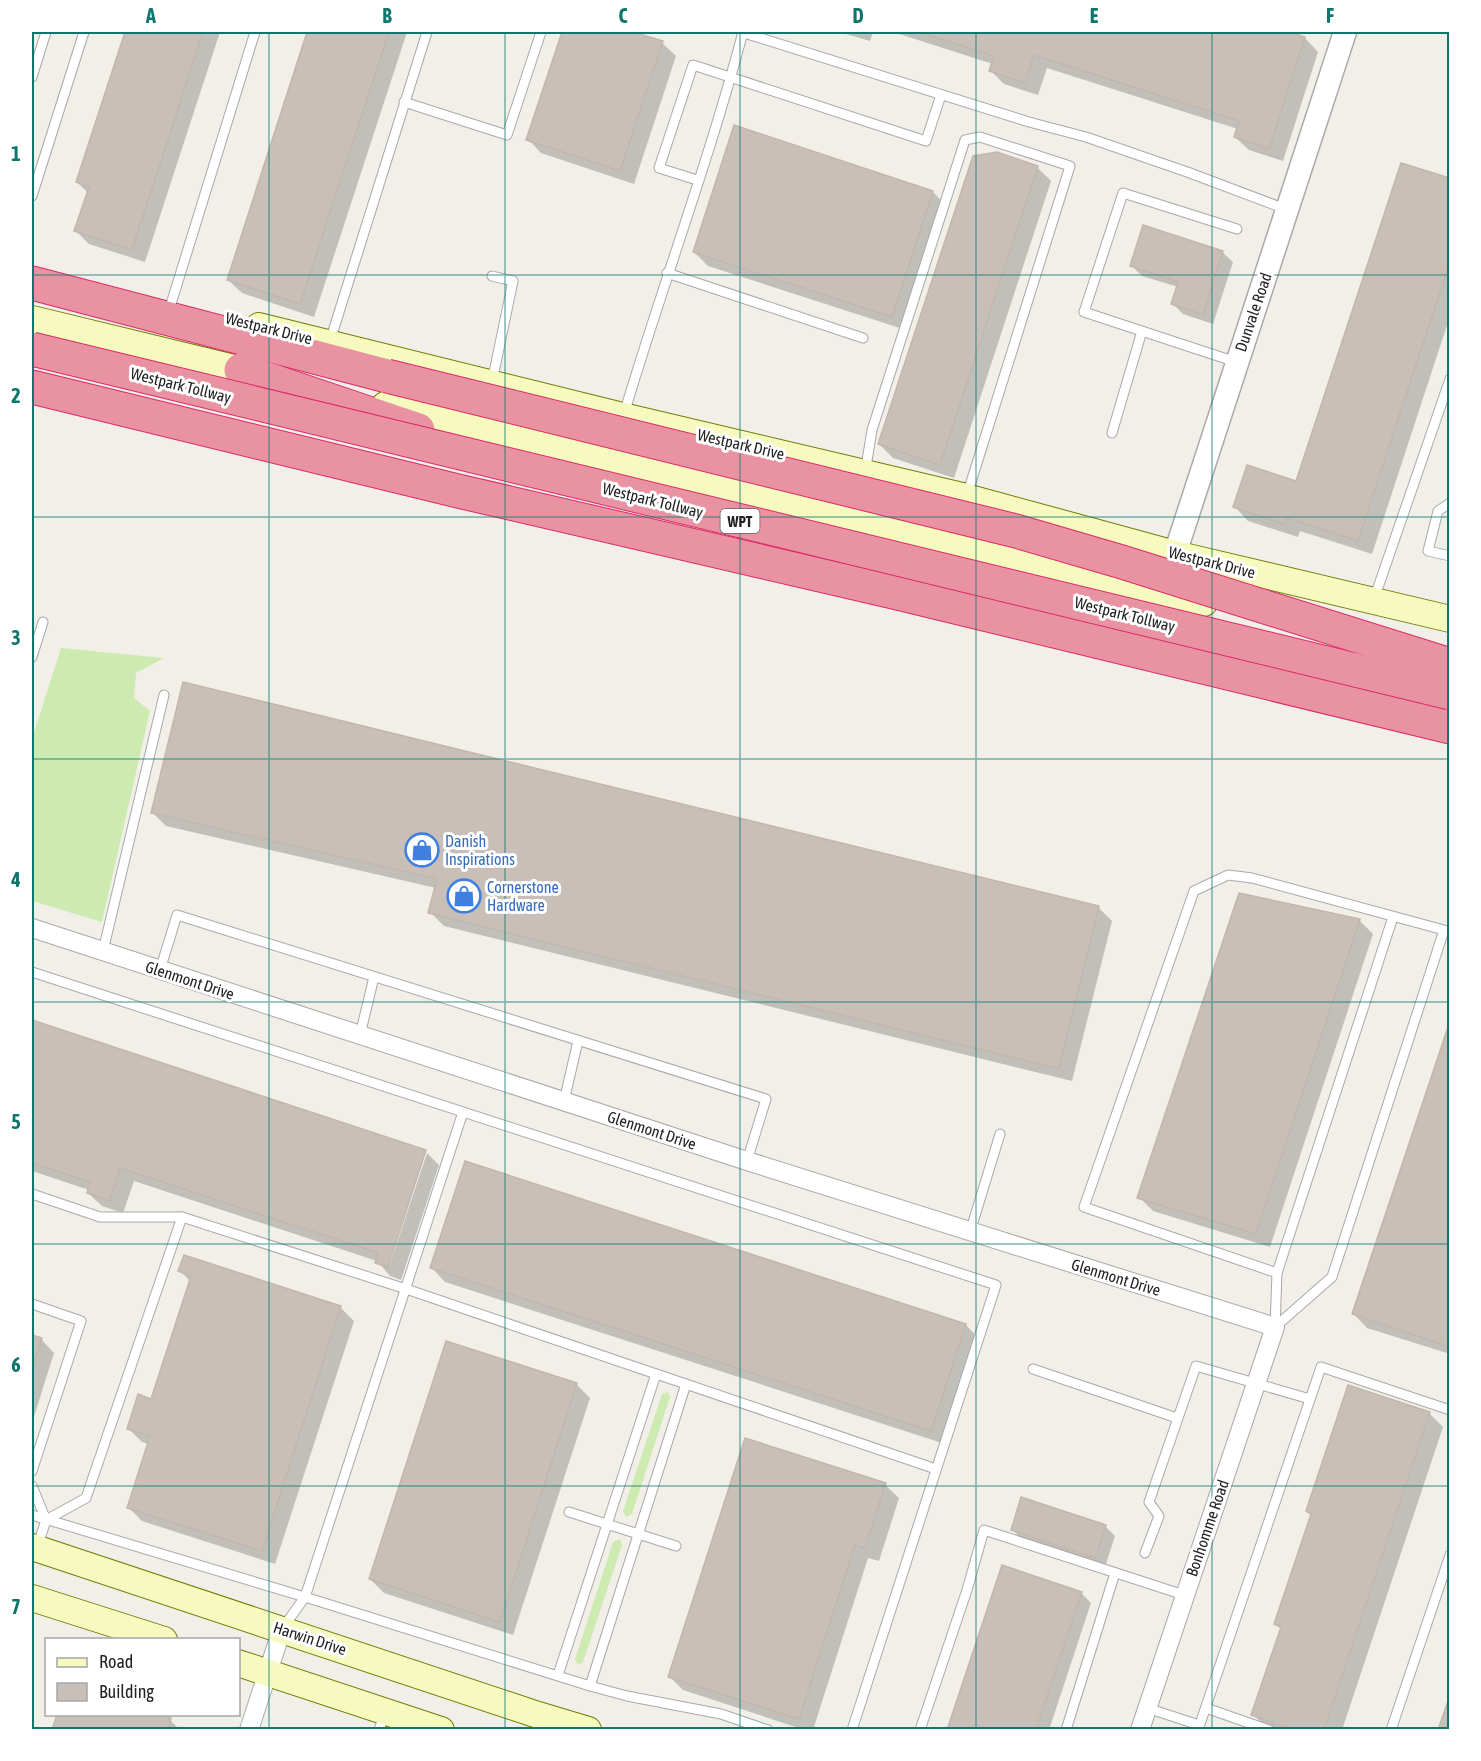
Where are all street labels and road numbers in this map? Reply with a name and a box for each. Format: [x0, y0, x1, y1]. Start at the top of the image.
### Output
street label: Dunvale Road [1231, 270, 1275, 354]
street label: Westpark Drive [224, 309, 314, 348]
street label: Westpark Tollway [129, 364, 234, 407]
street label: Westpark Drive [696, 425, 786, 464]
street label: Westpark Tollway [601, 479, 706, 522]
road number: WPT [720, 509, 760, 533]
street label: Westpark Drive [1167, 543, 1257, 582]
street label: Westpark Tollway [1073, 593, 1178, 636]
street label: Glenmont Drive [143, 957, 237, 1003]
street label: Glenmont Drive [605, 1107, 699, 1153]
street label: Glenmont Drive [1069, 1255, 1163, 1299]
street label: Bonhomme Road [1182, 1477, 1232, 1579]
street label: Harwin Drive [271, 1618, 349, 1658]

